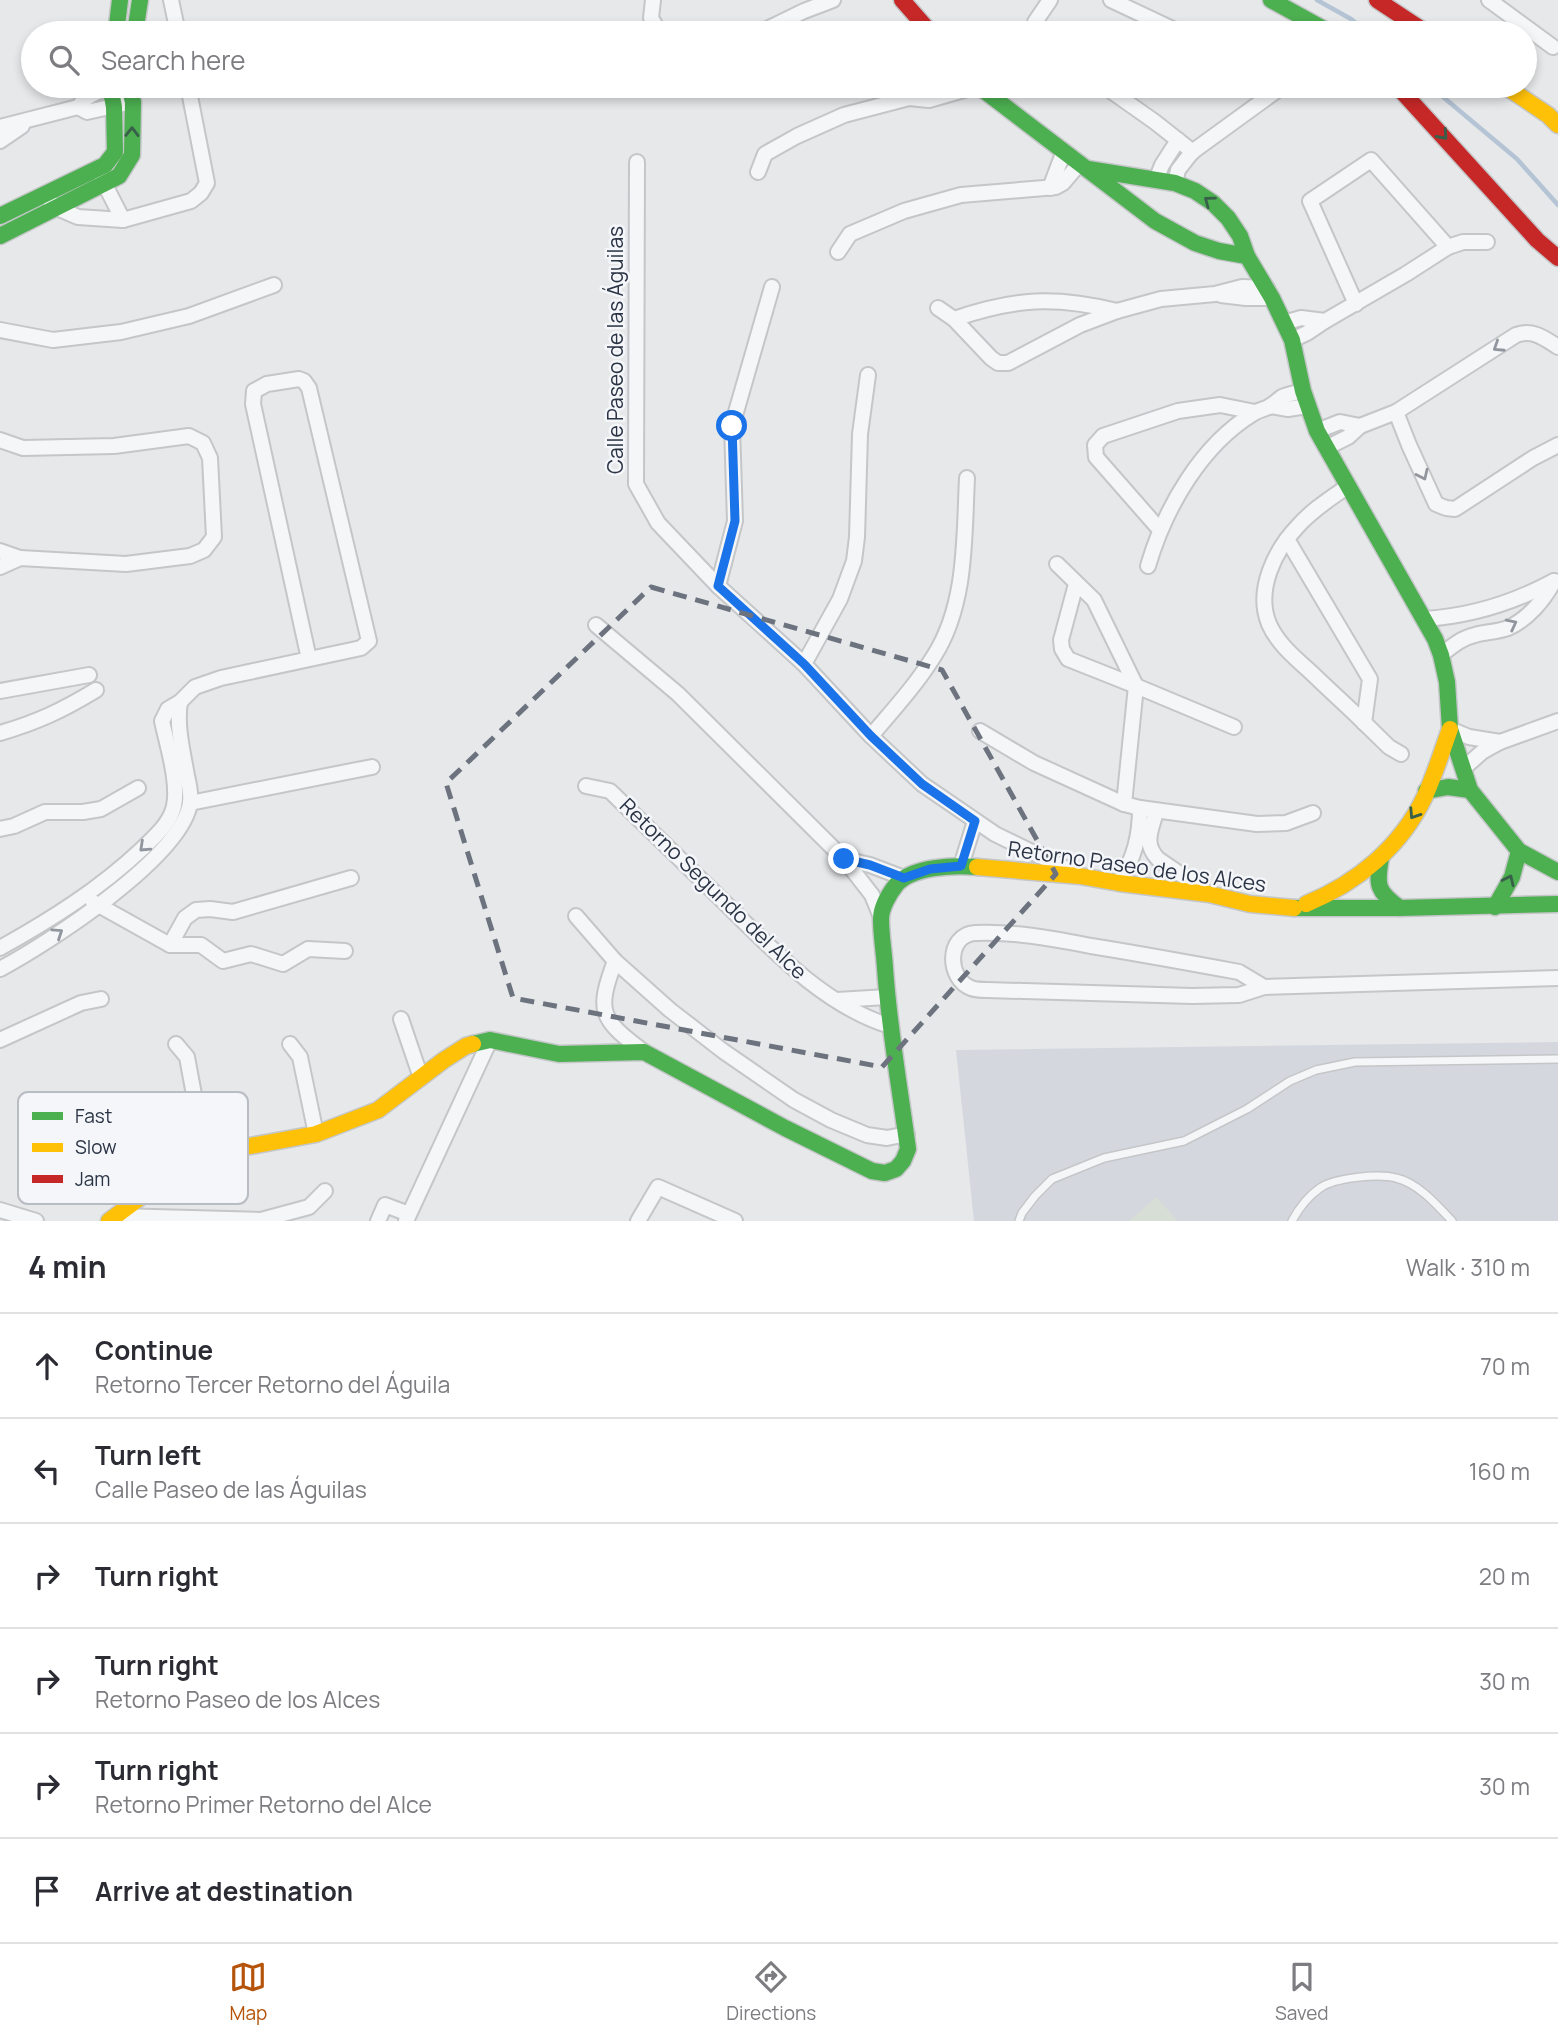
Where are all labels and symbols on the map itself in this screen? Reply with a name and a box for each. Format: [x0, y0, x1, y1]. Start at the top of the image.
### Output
one-way arrow [124, 127, 140, 137]
one-way arrow [1435, 127, 1448, 140]
one-way arrow [1205, 197, 1217, 210]
street label: Calle Paseo de las Águilas [601, 226, 629, 474]
one-way arrow [1493, 338, 1506, 351]
route start [716, 410, 747, 441]
one-way arrow [1414, 467, 1428, 480]
one-way arrow [1505, 619, 1517, 633]
street label: Retorno Segundo del Alce [614, 791, 813, 985]
one-way arrow [1409, 806, 1422, 819]
street label: Retorno Paseo de los Alces [1006, 834, 1268, 898]
one-way arrow [139, 838, 152, 851]
route end [828, 843, 859, 874]
one-way arrow [1501, 875, 1515, 887]
one-way arrow [50, 929, 63, 941]
legend [18, 1092, 248, 1204]
text: Fast [75, 1103, 112, 1129]
text: Slow [75, 1134, 117, 1160]
text: Jam [75, 1166, 110, 1192]

